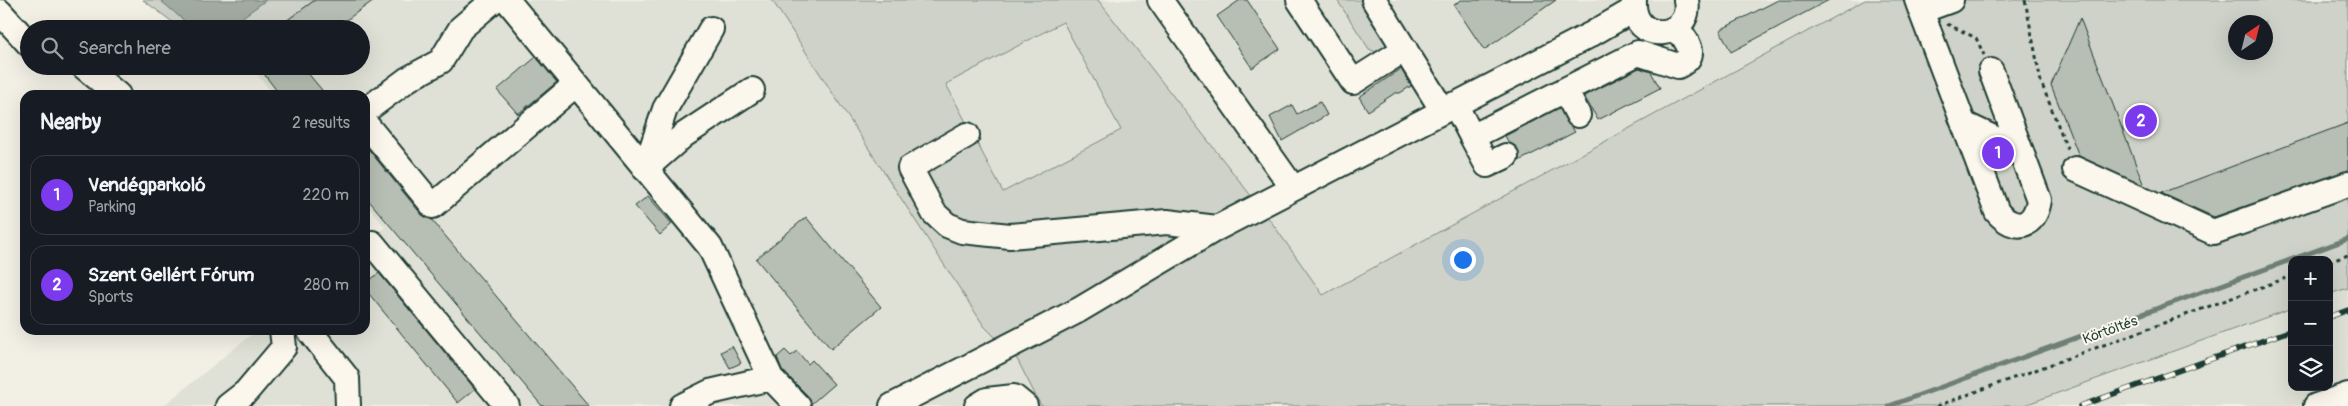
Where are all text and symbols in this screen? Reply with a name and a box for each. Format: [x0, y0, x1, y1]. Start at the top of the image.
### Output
north arrow [2228, 15, 2273, 60]
search box [20, 20, 370, 75]
icon: search [38, 34, 66, 62]
text: Search here [78, 36, 171, 60]
pin: 2 [2125, 102, 2157, 140]
text: Nearby [40, 109, 101, 136]
text: 2 results [292, 113, 350, 133]
pin: 1 [1982, 134, 2014, 172]
text: Vendégparkoló [88, 173, 206, 197]
text: 1 [54, 185, 60, 205]
text: 220 m [303, 185, 349, 205]
text: Parking [88, 197, 136, 217]
your location [1450, 247, 1476, 273]
map controls [2288, 256, 2333, 391]
button: + [2288, 256, 2333, 301]
text: Szent Gellért Fórum [88, 263, 254, 287]
text: 2 [53, 275, 61, 295]
text: 280 m [303, 275, 349, 295]
text: Sports [88, 287, 133, 307]
button: − [2288, 301, 2333, 346]
street label: Körtöltés [2080, 312, 2140, 348]
button: layers [2288, 346, 2333, 391]

